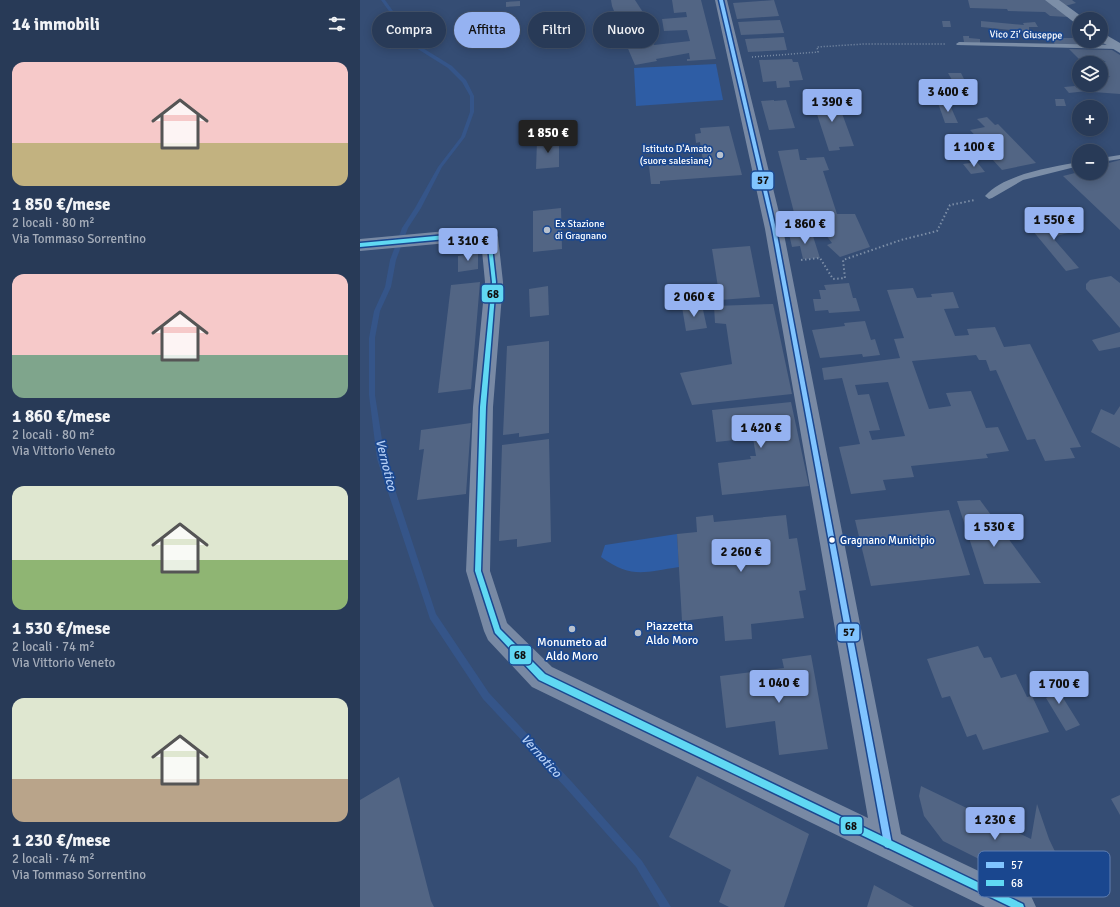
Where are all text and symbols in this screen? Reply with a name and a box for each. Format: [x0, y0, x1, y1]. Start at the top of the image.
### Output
chip: Compra [372, 12, 446, 48]
chip: Affitta [454, 12, 520, 48]
chip: Filtri [528, 12, 585, 48]
chip: Nuovo [593, 12, 659, 48]
map controls [1072, 12, 1108, 180]
button: locate [1072, 12, 1108, 48]
icon: filters [326, 13, 348, 35]
text: 14 immobili [12, 14, 100, 35]
street label: Vico Zi' Giuseppe [990, 28, 1062, 42]
button: layers [1072, 56, 1108, 92]
pin: 3 400 € [911, 79, 985, 113]
text: 3 400 € [928, 84, 968, 100]
icon: home [144, 88, 216, 160]
pin: 1 390 € [795, 89, 869, 123]
text: 1 390 € [812, 94, 852, 110]
button: + [1072, 100, 1108, 136]
pin: 1 850 € [511, 120, 585, 154]
text: 1 850 € [528, 125, 568, 141]
pin: 1 100 € [937, 134, 1011, 168]
text: 1 100 € [954, 139, 994, 155]
place label: Istituto D'Amato (suore salesiane) [640, 143, 712, 167]
button: − [1072, 144, 1108, 180]
marker: Istituto D'Amato (suore salesiane) [715, 150, 725, 160]
line badge: 57 [751, 171, 774, 190]
text: 57 [757, 174, 769, 187]
text: 1 850 €/mese [12, 194, 110, 215]
pin: 1 550 € [1017, 207, 1091, 241]
pin: 1 860 € [768, 211, 842, 245]
text: 1 550 € [1034, 212, 1074, 228]
text: 2 locali · 80 m² [12, 215, 95, 231]
text: 1 860 € [785, 216, 825, 232]
place label: Ex Stazione di Gragnano [555, 218, 607, 242]
marker: Ex Stazione di Gragnano [542, 225, 552, 235]
pin: 1 310 € [431, 228, 505, 262]
text: Via Tommaso Sorrentino [12, 231, 146, 247]
text: 1 310 € [448, 233, 488, 249]
line badge: 68 [481, 284, 504, 303]
pin: 2 060 € [657, 284, 731, 318]
text: 68 [487, 288, 499, 301]
text: 2 060 € [674, 289, 714, 305]
icon: home [144, 300, 216, 372]
text: 1 860 €/mese [12, 406, 110, 427]
pin: 1 420 € [724, 415, 798, 449]
text: 1 420 € [741, 420, 781, 436]
text: 2 locali · 80 m² [12, 427, 95, 443]
water label: Vernotico [372, 437, 400, 494]
text: Via Vittorio Veneto [12, 443, 115, 459]
icon: home [144, 512, 216, 584]
pin: 1 530 € [957, 514, 1031, 548]
text: 1 530 € [974, 519, 1014, 535]
place label: Gragnano Municipio [840, 534, 935, 547]
marker: Gragnano Municipio [827, 535, 837, 545]
pin: 2 260 € [704, 539, 778, 573]
text: 2 260 € [721, 544, 761, 560]
text: 1 530 €/mese [12, 618, 110, 639]
place label: Piazzetta Aldo Moro [646, 619, 698, 648]
line badge: 57 [837, 623, 860, 642]
marker: Monumeto ad Aldo Moro [567, 624, 577, 634]
text: 57 [843, 626, 855, 639]
marker: Piazzetta Aldo Moro [633, 628, 643, 638]
place label: Monumeto ad Aldo Moro [537, 635, 607, 664]
text: 2 locali · 74 m² [12, 639, 95, 655]
line badge: 68 [509, 645, 532, 665]
text: 68 [514, 649, 526, 662]
text: Via Vittorio Veneto [12, 655, 115, 671]
pin: 1 040 € [742, 670, 816, 704]
pin: 1 700 € [1022, 671, 1096, 705]
text: 1 040 € [759, 675, 799, 691]
text: 1 700 € [1039, 676, 1079, 692]
icon: home [144, 724, 216, 796]
water label: Vernotico [517, 731, 565, 782]
pin: 1 230 € [958, 807, 1032, 841]
text: 1 230 € [975, 812, 1015, 828]
line badge: 68 [840, 816, 863, 835]
text: 68 [845, 820, 857, 833]
text: 1 230 €/mese [12, 830, 110, 851]
text: 2 locali · 74 m² [12, 851, 95, 867]
legend [978, 851, 1110, 897]
text: 57 [1011, 859, 1023, 872]
text: Via Tommaso Sorrentino [12, 867, 146, 883]
text: 68 [1011, 877, 1023, 890]

